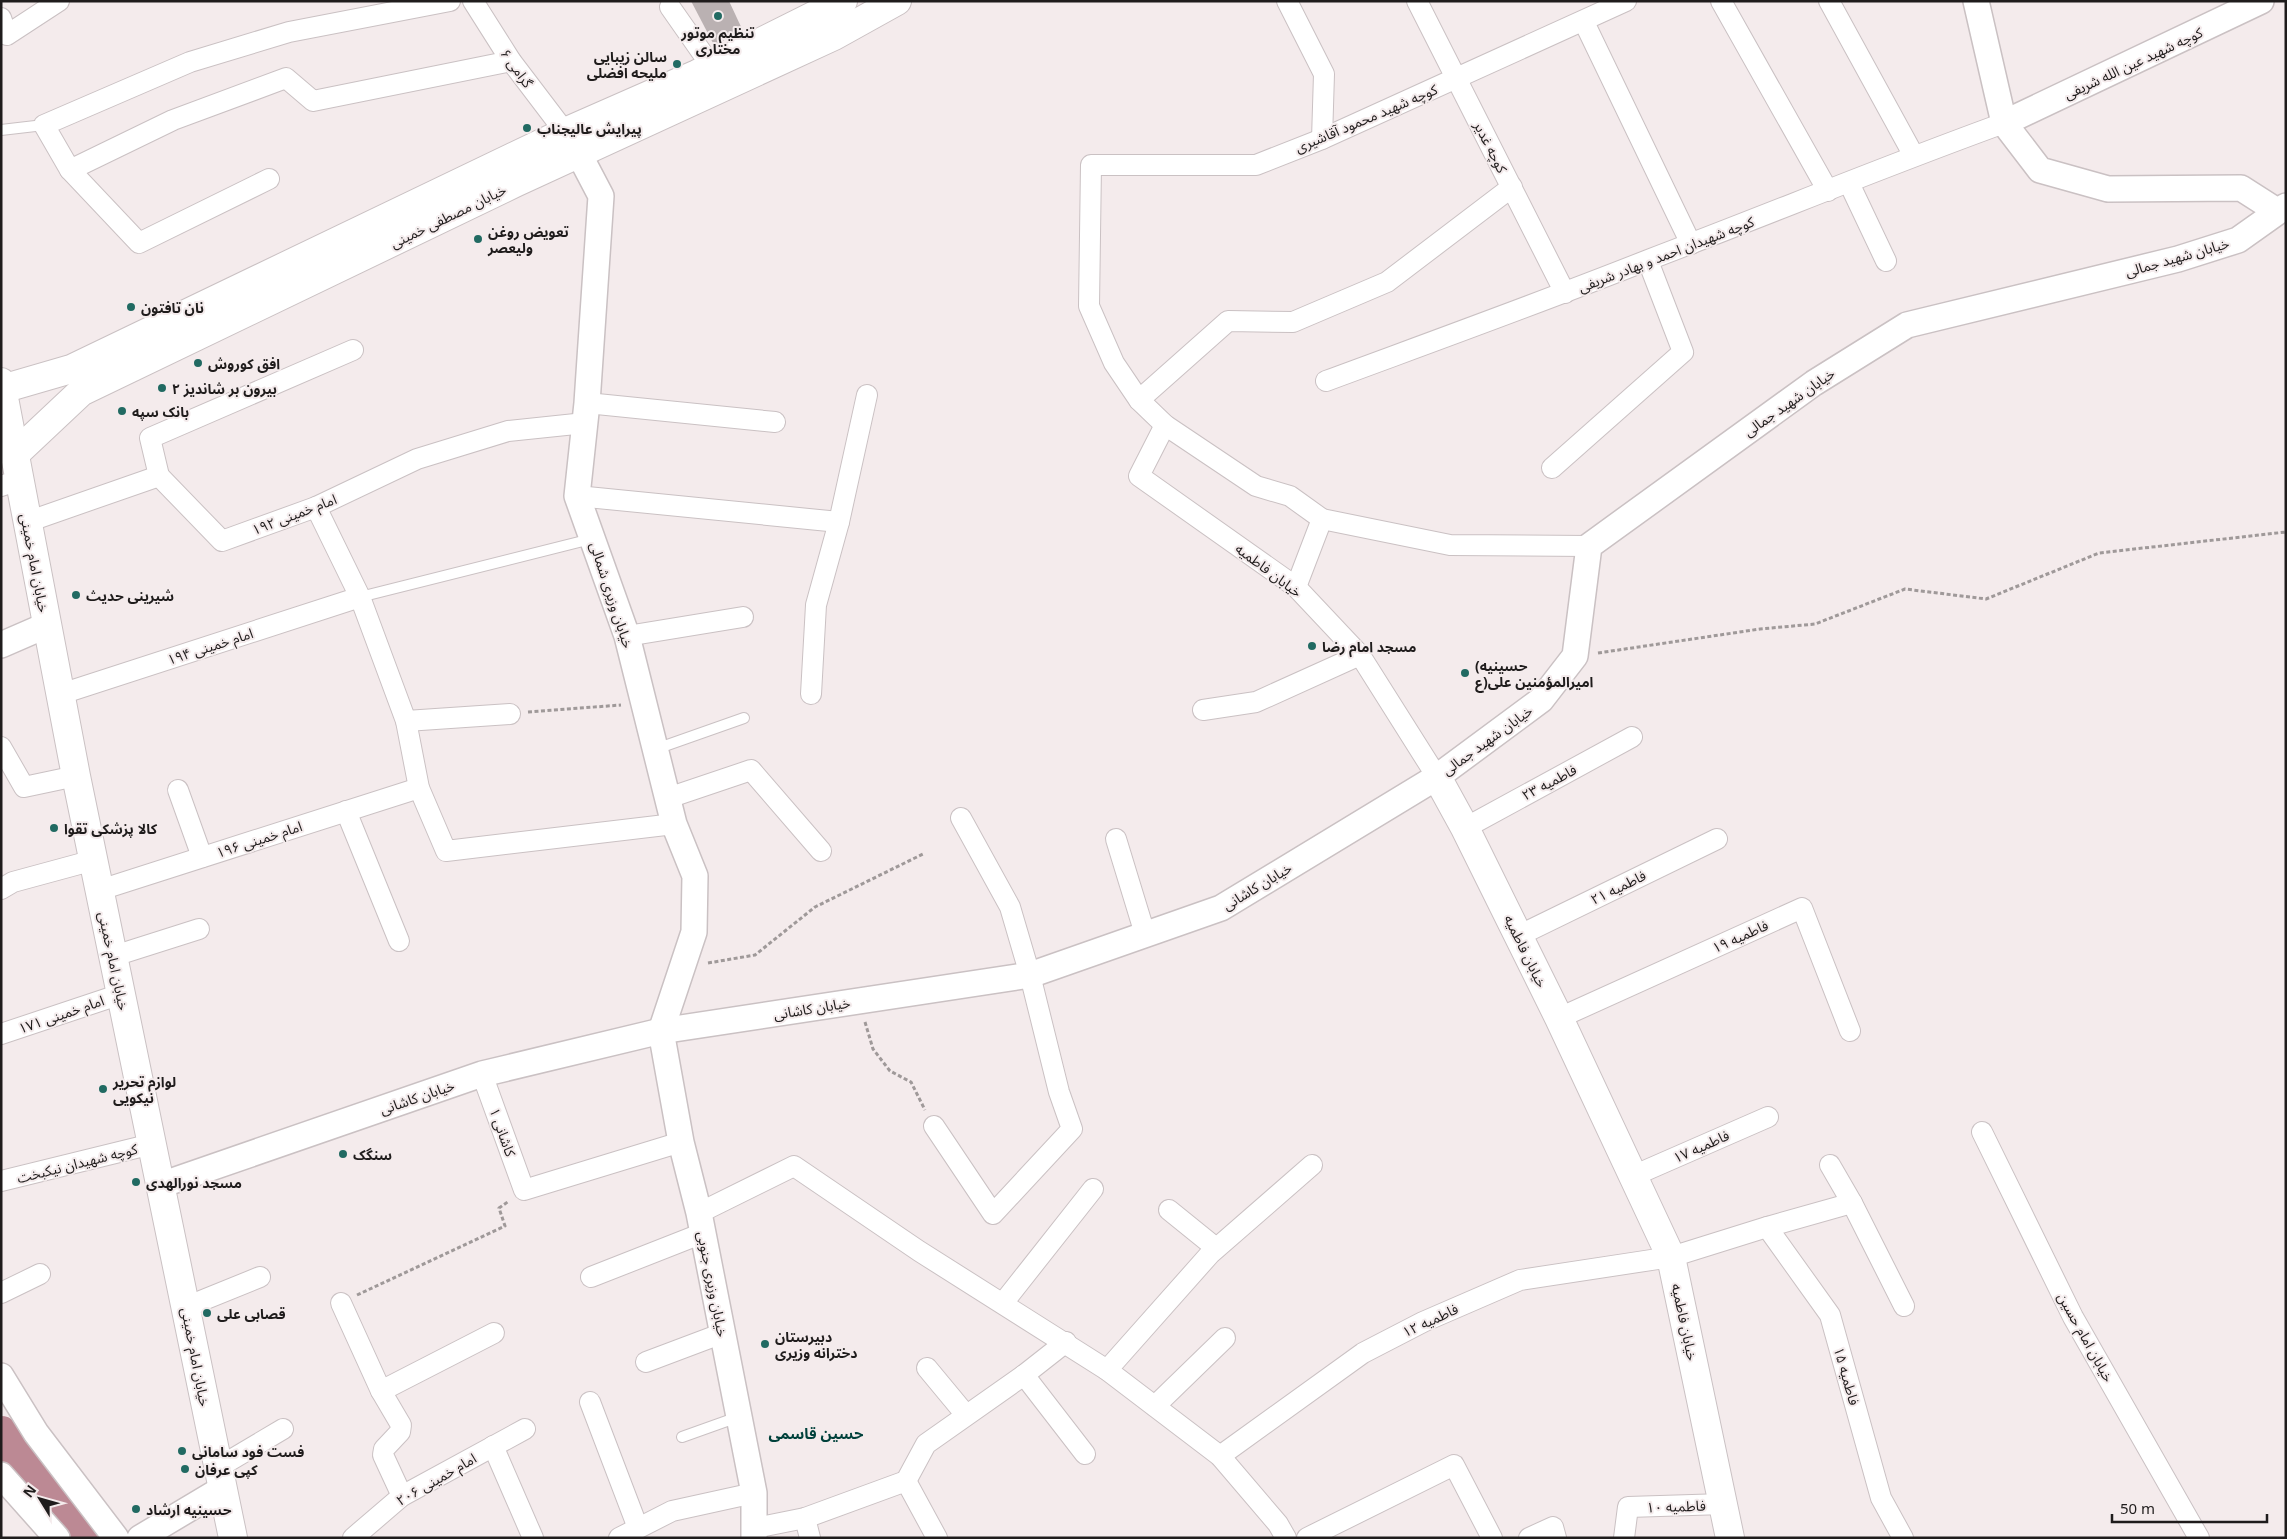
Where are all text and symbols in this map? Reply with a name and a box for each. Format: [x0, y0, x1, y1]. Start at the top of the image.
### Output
marker: تنظیم موتور مختاری [712, 10, 724, 22]
street label: کوچه شهید عین الله شریفی [2061, 22, 2206, 104]
place label: تنظیم موتور مختاری [680, 23, 755, 58]
street label: گرامی ۶ [496, 45, 538, 91]
place label: سالن زیبایی ملیحه افضلی [587, 47, 667, 82]
marker: سالن زیبایی ملیحه افضلی [671, 58, 683, 70]
street label: کوچه شهید محمود آقاشیری [1292, 79, 1441, 158]
street label: کوچه غدیر [1469, 117, 1512, 177]
place label: پیرایش عالیجناب [537, 119, 642, 138]
marker: پیرایش عالیجناب [521, 122, 533, 134]
street label: خیابان مصطفی خمینی [387, 180, 509, 252]
street label: کوچه شهیدان احمد و بهادر شریفی [1575, 212, 1757, 297]
place label: تعویض روغن ولیعصر [487, 222, 569, 257]
marker: تعویض روغن ولیعصر [472, 233, 484, 245]
street label: خیابان شهید جمالی [2123, 233, 2231, 281]
place label: نان تافتون [141, 298, 204, 317]
marker: نان تافتون [125, 301, 137, 313]
place label: افق کوروش [208, 354, 280, 373]
marker: افق کوروش [192, 357, 204, 369]
street label: خیابان شهید جمالی [1740, 363, 1838, 441]
place label: بیرون بر شاندیز ۲ [172, 379, 277, 398]
marker: بیرون بر شاندیز ۲ [156, 382, 168, 394]
place label: بانک سپه [132, 402, 189, 421]
marker: بانک سپه [116, 405, 128, 417]
street label: امام خمینی ۱۹۲ [249, 489, 340, 541]
street label: خیابان امام خمینی [14, 512, 54, 614]
street label: خیابان وزیری شمالی [586, 539, 638, 651]
street label: خیابان فاطمیه [1232, 539, 1306, 601]
place label: شیرینی حدیث [86, 586, 174, 605]
marker: شیرینی حدیث [70, 589, 82, 601]
street label: امام خمینی ۱۹۴ [164, 623, 256, 671]
place label: مسجد امام رضا [1322, 637, 1416, 658]
marker: مسجد امام رضا [1306, 640, 1318, 652]
place label: (حسینیه امیرالمؤمنین علی(ع [1475, 656, 1594, 693]
marker: (حسینیه امیرالمؤمنین علی(ع [1459, 667, 1471, 679]
street label: خیابان شهید جمالی [1438, 701, 1536, 779]
street label: فاطمیه ۲۳ [1518, 760, 1580, 804]
street label: امام خمینی ۱۹۶ [213, 816, 305, 864]
place label: کالا پزشکی تقوا [64, 819, 158, 838]
marker: کالا پزشکی تقوا [48, 822, 60, 834]
street label: خیابان کاشانی [1219, 858, 1295, 914]
street label: فاطمیه ۲۱ [1587, 865, 1649, 909]
street label: خیابان امام خمینی [92, 910, 134, 1013]
street label: خیابان فاطمیه [1500, 912, 1552, 990]
street label: فاطمیه ۱۹ [1709, 915, 1771, 957]
street label: امام خمینی ۱۷۱ [16, 990, 107, 1039]
street label: خیابان کاشانی [772, 993, 852, 1023]
place label: لوازم تحریر نیکویی [112, 1072, 176, 1107]
street label: خیابان کاشانی [377, 1075, 457, 1119]
marker: لوازم تحریر نیکویی [97, 1083, 109, 1095]
street label: کاشانی ۱ [485, 1105, 521, 1159]
street label: فاطمیه ۱۷ [1670, 1125, 1732, 1167]
street label: کوچه شهیدان نیکبخت [15, 1139, 140, 1188]
place label: سنگک [353, 1145, 392, 1164]
marker: سنگک [337, 1148, 349, 1160]
place label: مسجد نورالهدی [146, 1173, 242, 1192]
marker: مسجد نورالهدی [130, 1176, 142, 1188]
street label: خیابان وزیری جنوبی [693, 1230, 733, 1338]
street label: خیابان فاطمیه [1668, 1282, 1702, 1362]
street label: خیابان امام حسین [2052, 1289, 2118, 1386]
street label: فاطمیه ۱۲ [1399, 1299, 1461, 1341]
place label: قصابی علی [217, 1304, 286, 1323]
street label: خیابان امام خمینی [175, 1306, 215, 1408]
marker: قصابی علی [201, 1307, 213, 1319]
place label: دبیرستان دخترانه وزیری [775, 1327, 858, 1362]
marker: دبیرستان دخترانه وزیری [759, 1338, 771, 1350]
street label: فاطمیه ۱۵ [1830, 1345, 1864, 1407]
district label: حسین قاسمی [769, 1423, 864, 1443]
place label: فست فود سامانی [192, 1442, 304, 1461]
marker: فست فود سامانی [176, 1445, 188, 1457]
street label: امام خمینی ۲۰۶ [392, 1448, 481, 1511]
place label: کپی عرفان [195, 1460, 258, 1479]
marker: کپی عرفان [179, 1463, 191, 1475]
north arrow [15, 1474, 65, 1524]
text: N [18, 1481, 40, 1501]
scale bar [2112, 1492, 2267, 1524]
street label: فاطمیه ۱۰ [1646, 1495, 1706, 1517]
text: 50 m [2120, 1498, 2155, 1518]
place label: حسینیه ارشاد [146, 1500, 232, 1519]
marker: حسینیه ارشاد [130, 1503, 142, 1515]

